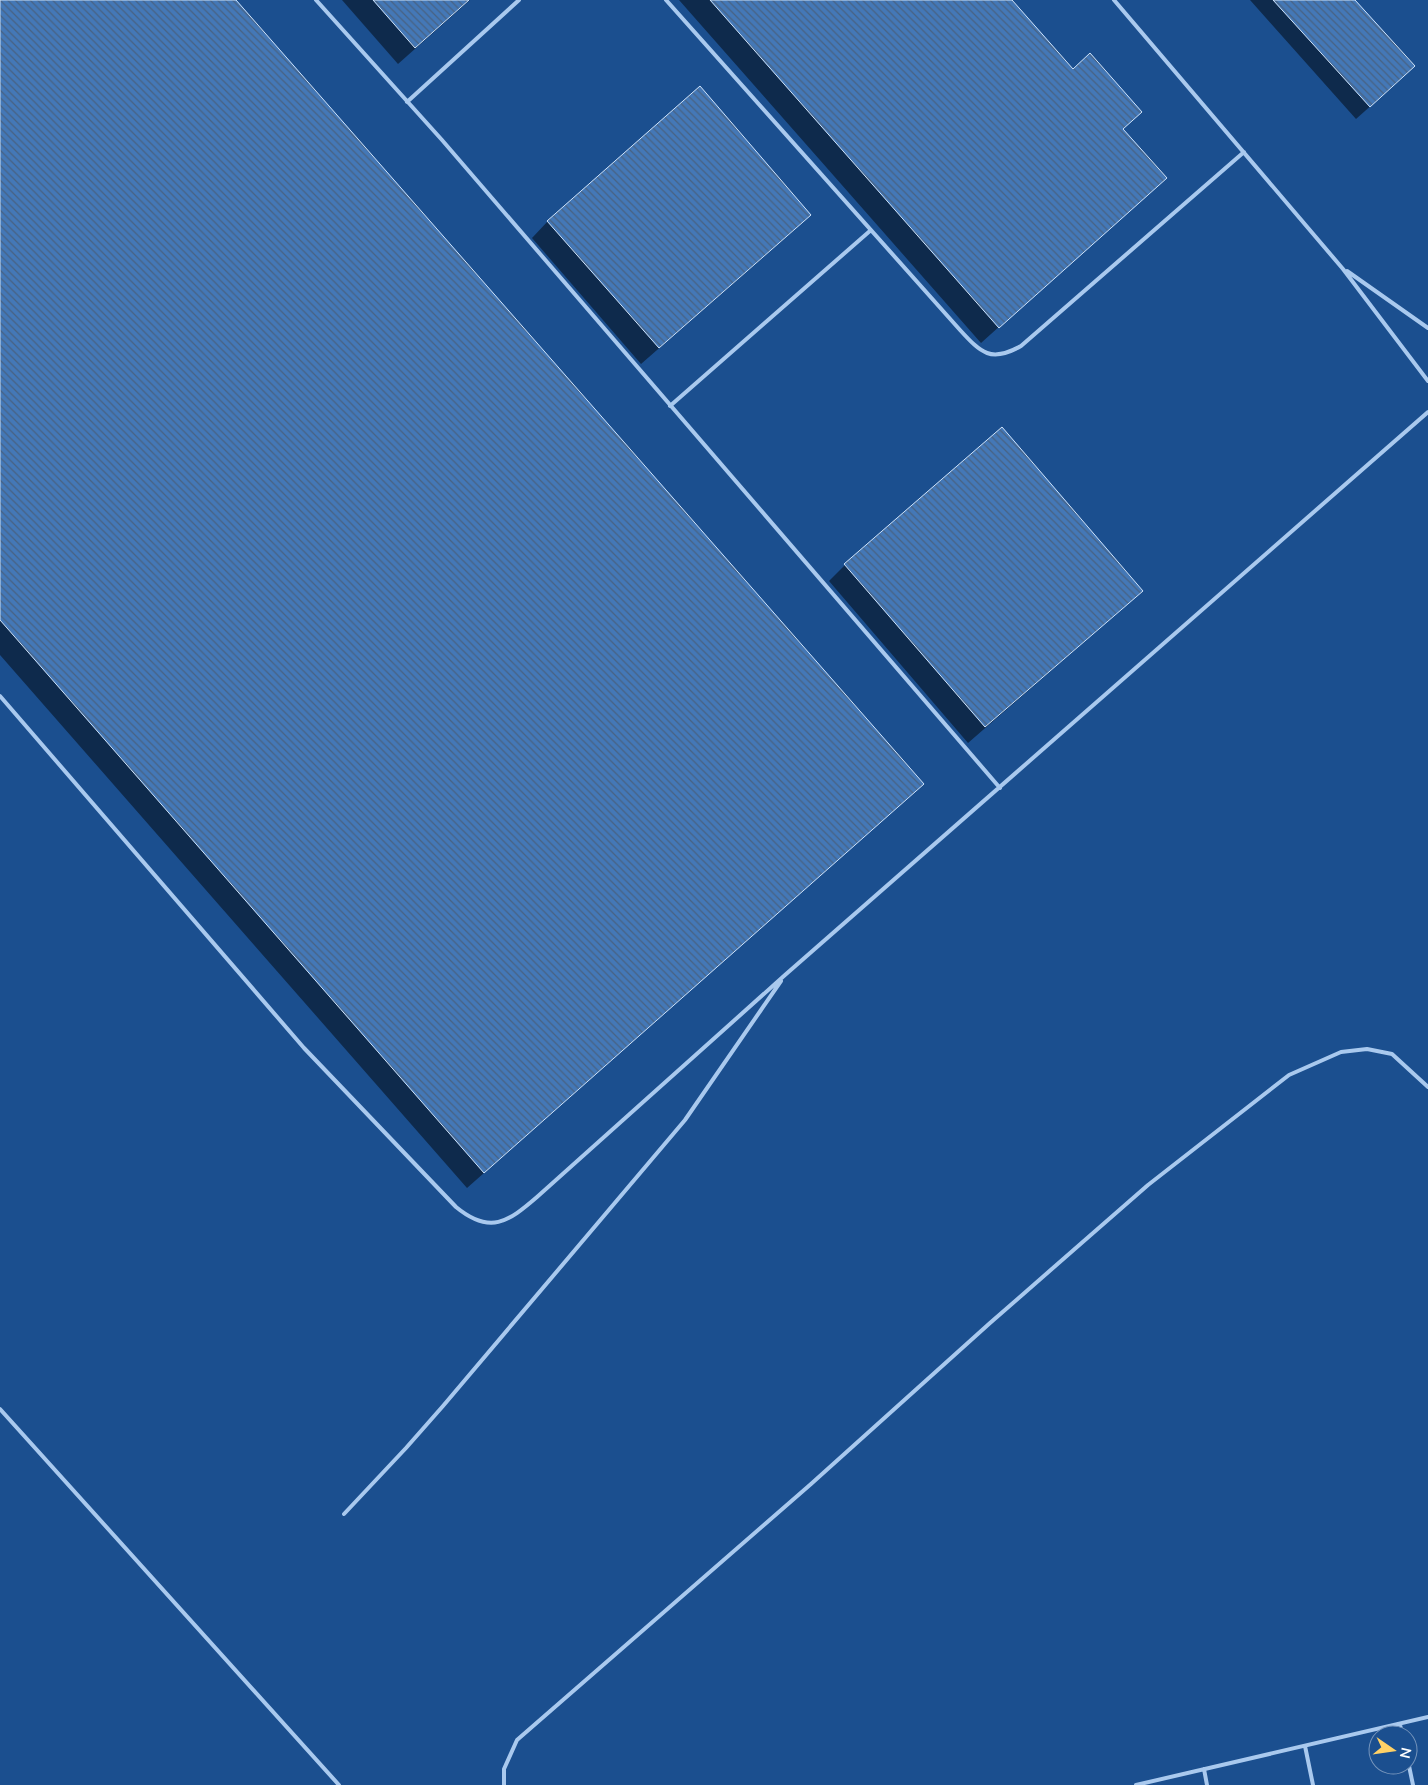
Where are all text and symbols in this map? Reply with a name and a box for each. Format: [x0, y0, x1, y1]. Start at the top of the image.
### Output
north arrow [1368, 1725, 1418, 1775]
text: N [1396, 1746, 1416, 1760]

